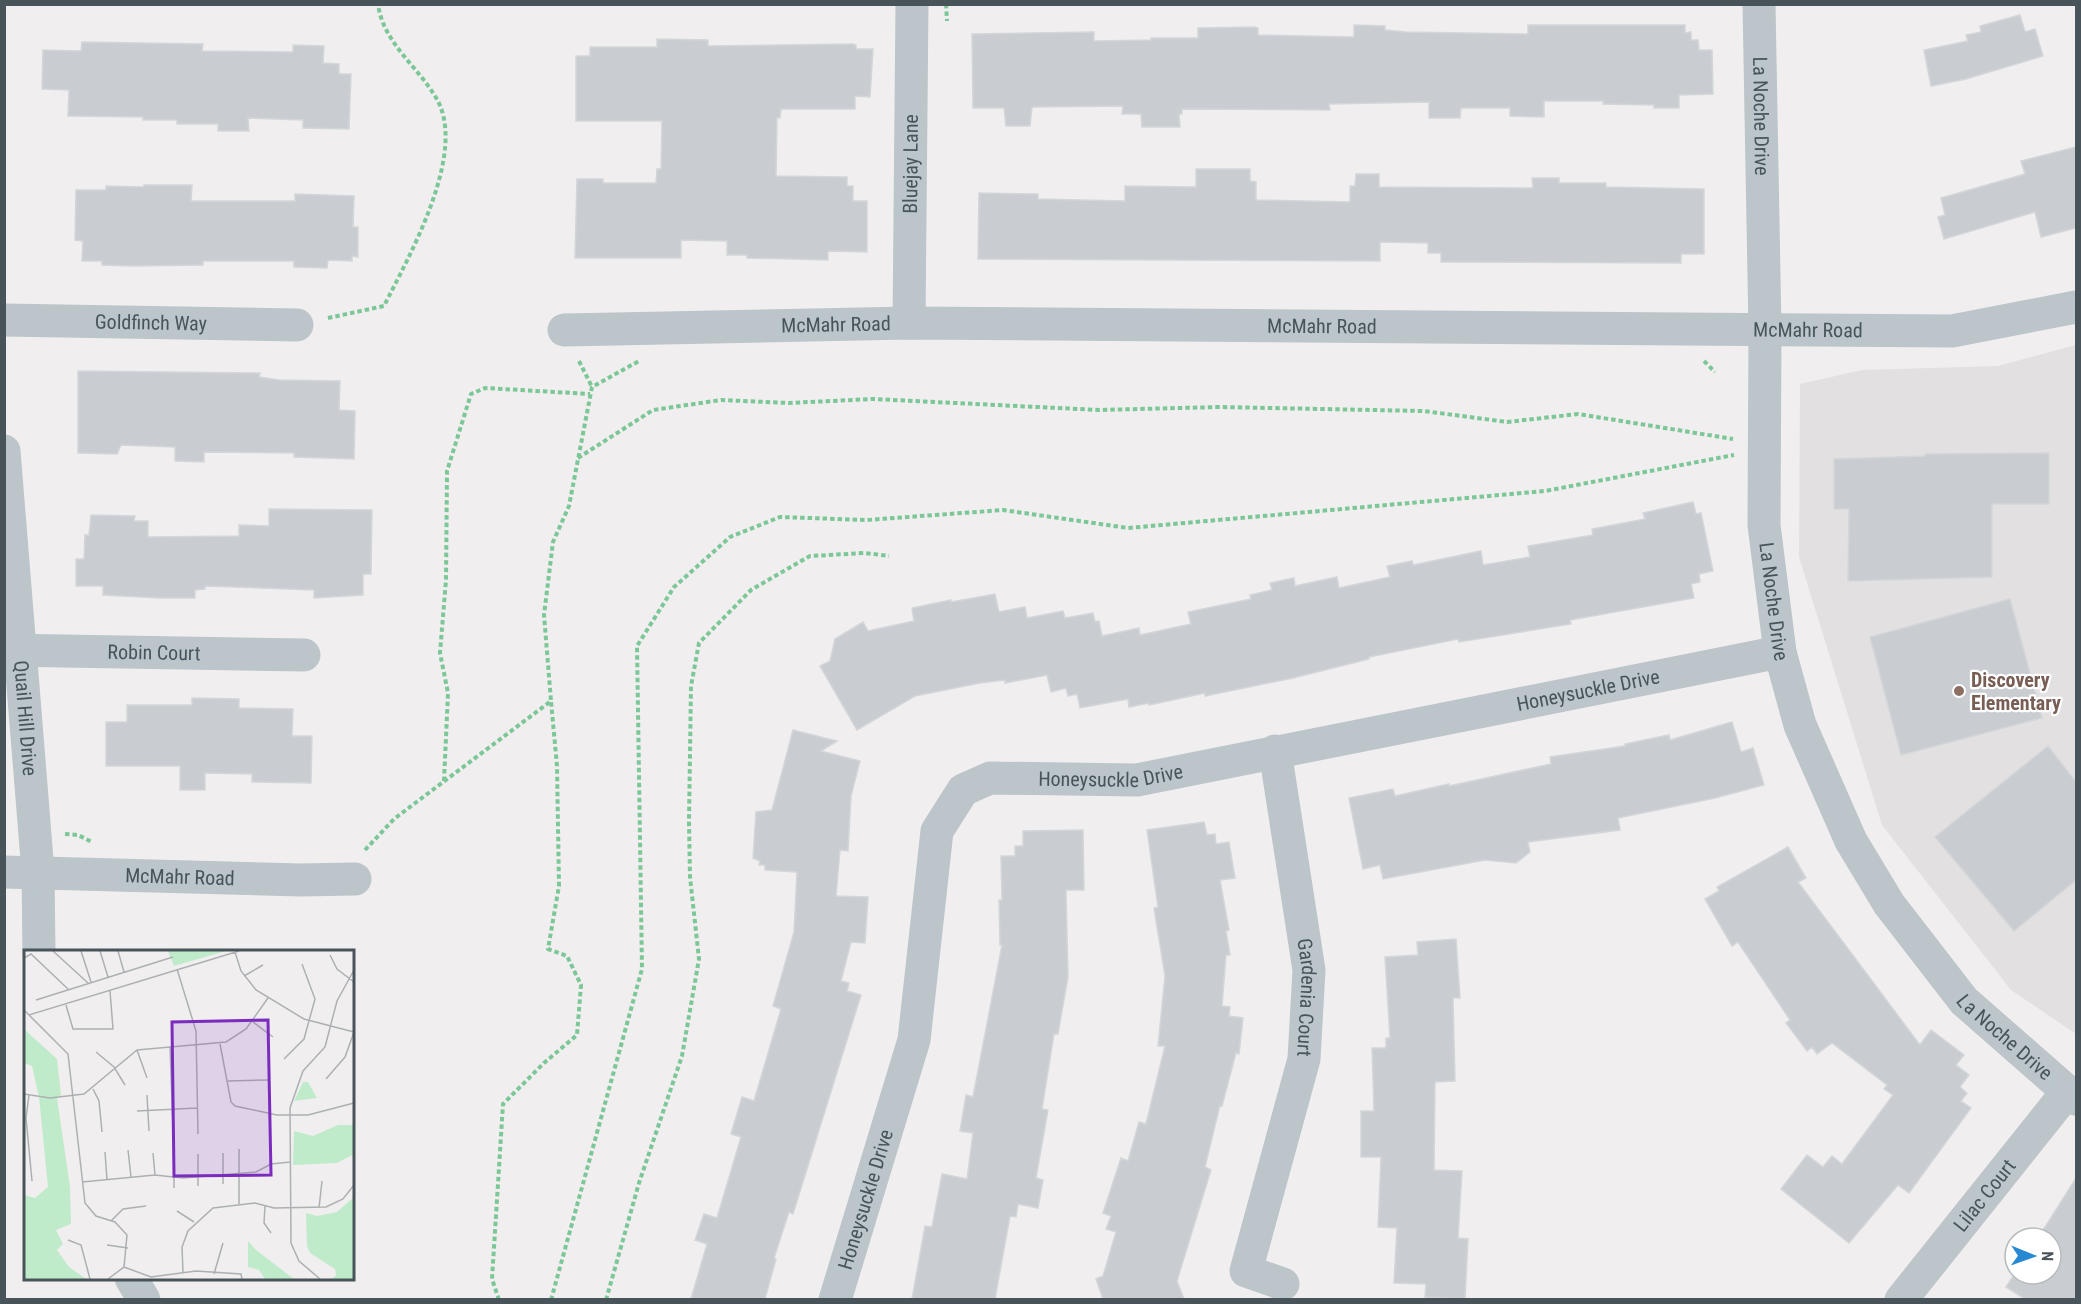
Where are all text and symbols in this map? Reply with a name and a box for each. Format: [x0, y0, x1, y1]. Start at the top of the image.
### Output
street label: La Noche Drive [1748, 56, 1774, 176]
street label: Bluejay Lane [898, 114, 923, 214]
street label: Goldfinch Way [95, 310, 207, 335]
street label: McMahr Road [781, 311, 891, 338]
street label: McMahr Road [1267, 314, 1377, 339]
street label: McMahr Road [1753, 317, 1863, 342]
street label: La Noche Drive [1754, 541, 1794, 663]
street label: Robin Court [107, 640, 201, 665]
street label: Quail Hill Drive [9, 659, 42, 777]
street label: Honeysuckle Drive [1514, 664, 1662, 716]
place label: Discovery Elementary [1971, 668, 2061, 715]
marker: Discovery Elementary [1952, 684, 1966, 698]
street label: Honeysuckle Drive [1038, 759, 1185, 792]
street label: McMahr Road [125, 863, 235, 890]
street label: Gardenia Court [1292, 937, 1321, 1057]
inset map [24, 950, 354, 1280]
street label: La Noche Drive [1951, 990, 2058, 1085]
street label: Honeysuckle Drive [833, 1127, 898, 1273]
street label: Lilac Court [1948, 1154, 2021, 1236]
north arrow [2003, 1226, 2063, 1286]
text: N [2038, 1251, 2057, 1261]

